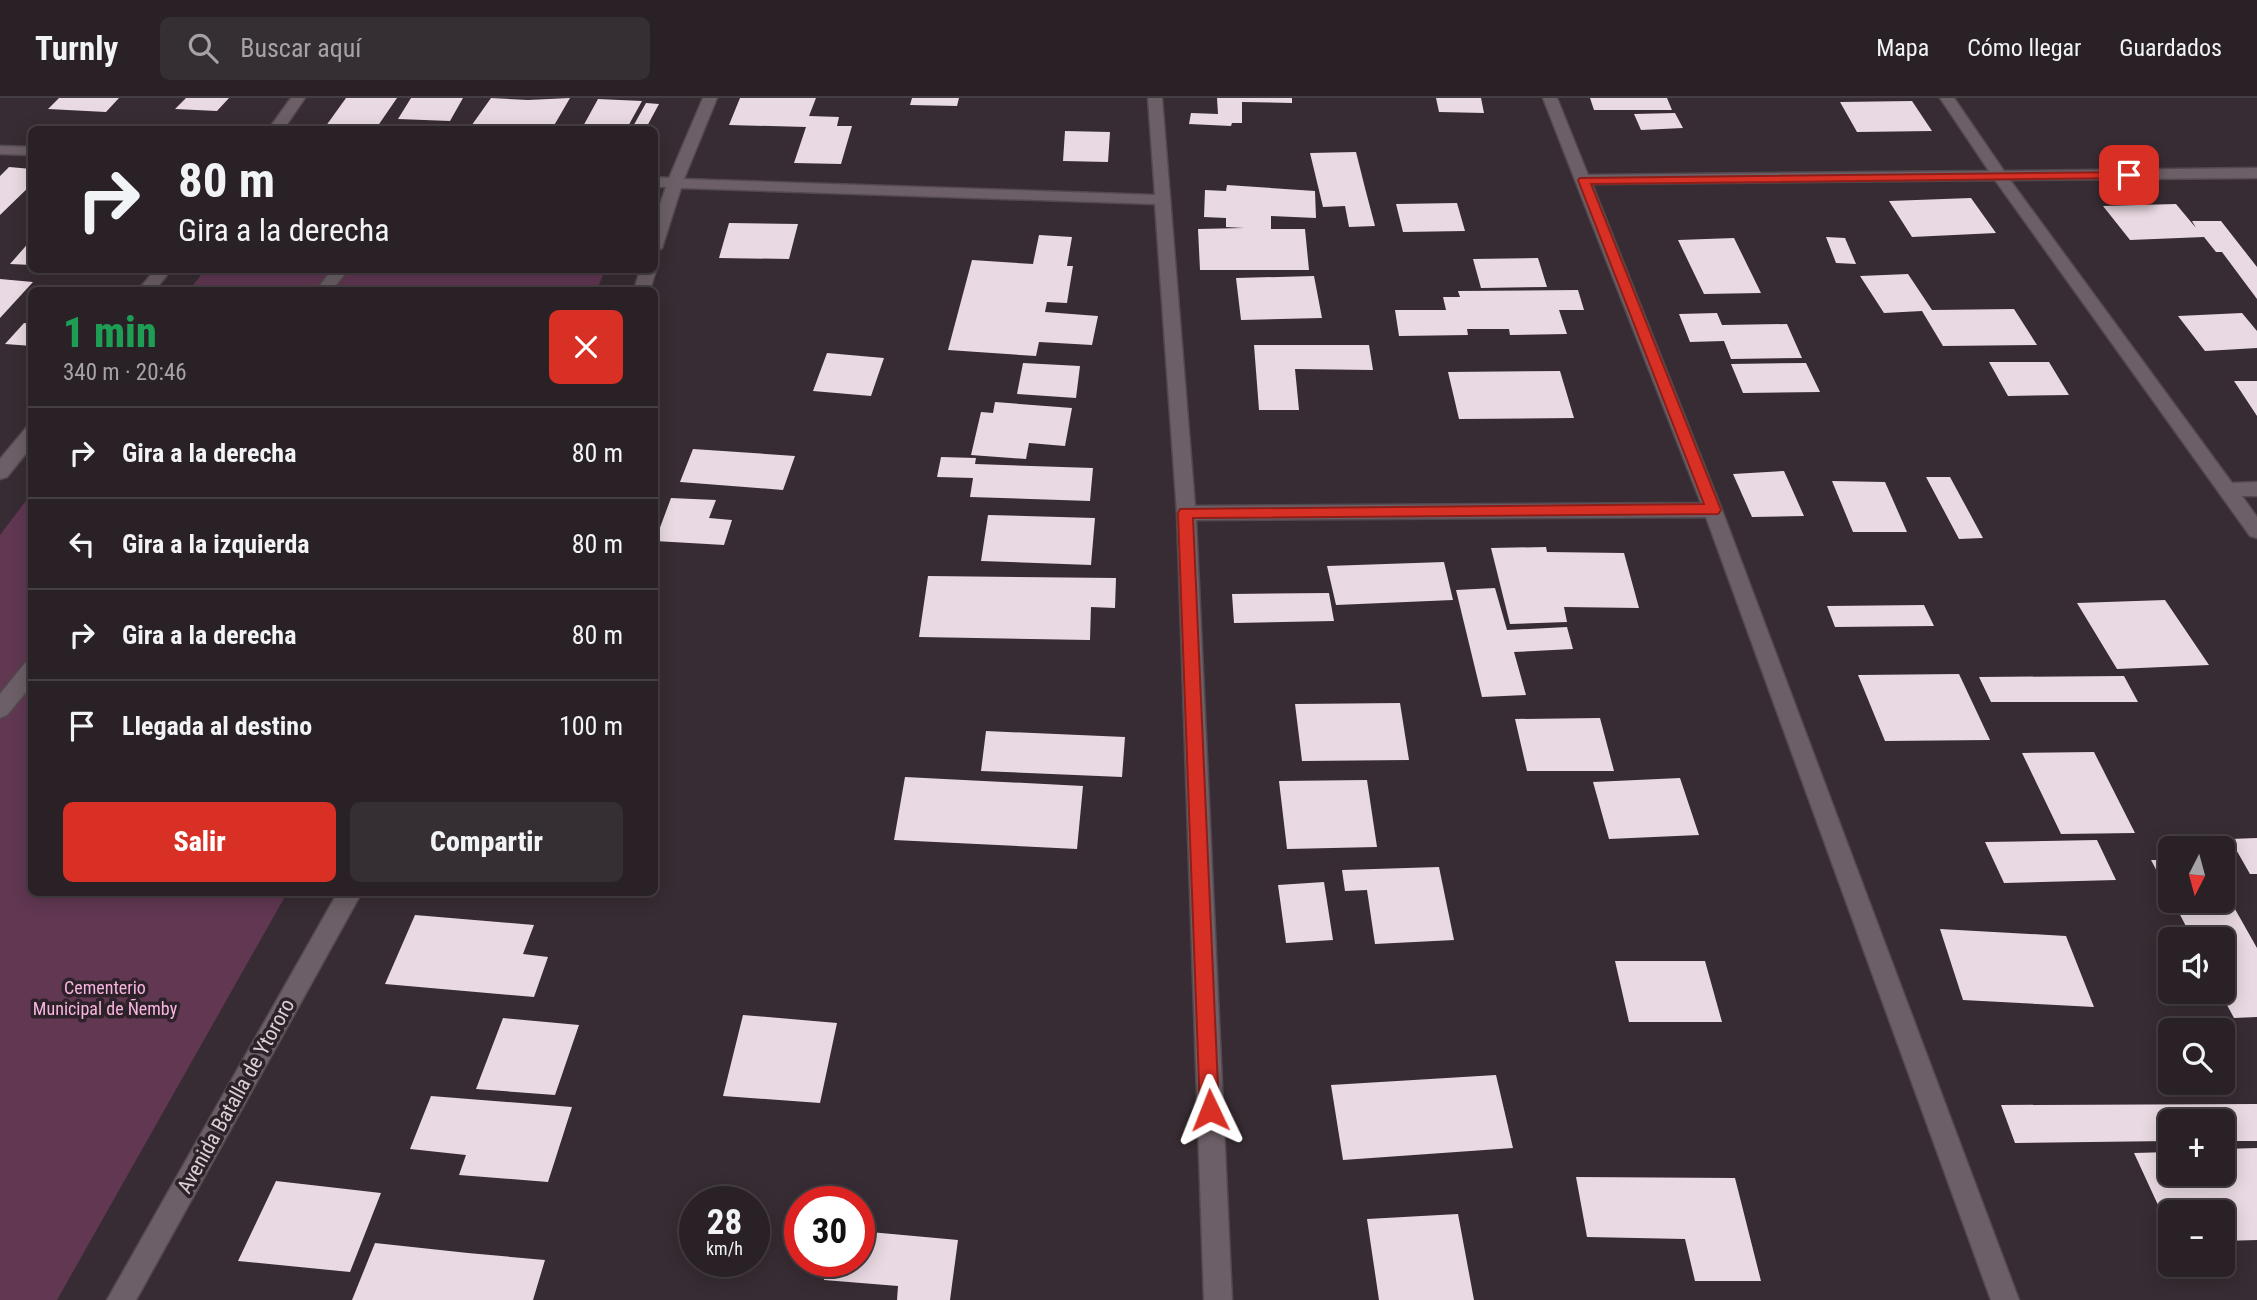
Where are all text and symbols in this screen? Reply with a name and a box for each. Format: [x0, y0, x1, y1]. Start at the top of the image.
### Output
search box [160, 17, 650, 80]
text: Turnly [35, 29, 118, 68]
icon: search [184, 29, 222, 67]
text: Buscar aquí [240, 33, 361, 63]
text: Mapa [1876, 34, 1929, 62]
text: Cómo llegar [1967, 34, 2081, 62]
text: Guardados [2119, 34, 2222, 62]
pin [2099, 145, 2159, 205]
text: 80 m [178, 152, 275, 209]
icon: right [63, 154, 154, 245]
icon: arrive [2110, 156, 2148, 194]
text: Gira a la derecha [178, 211, 390, 249]
text: 1 min [63, 308, 157, 357]
button: close [549, 310, 623, 384]
text: 340 m · 20:46 [63, 359, 187, 386]
icon: right [63, 434, 101, 472]
text: Gira a la derecha [122, 438, 296, 468]
text: 80 m [572, 438, 623, 468]
icon: left [63, 525, 101, 563]
text: Gira a la izquierda [122, 529, 310, 559]
text: 80 m [572, 529, 623, 559]
icon: right [63, 616, 101, 654]
text: Gira a la derecha [122, 620, 296, 650]
text: 80 m [572, 620, 623, 650]
icon: arrive [63, 707, 101, 745]
text: Llegada al destino [122, 711, 312, 741]
text: 100 m [559, 711, 623, 741]
button: Salir [63, 802, 336, 882]
button: Compartir [350, 802, 623, 882]
north arrow [2158, 836, 2235, 914]
map controls [2158, 836, 2235, 1277]
button: sound [2158, 927, 2235, 1004]
park label: Cementerio Municipal de Ñemby [33, 977, 178, 1019]
street label: Avenida Batalla de Ytororo [172, 995, 300, 1197]
button: search [2158, 1018, 2235, 1095]
position arrow [1173, 1073, 1247, 1147]
button: + [2158, 1109, 2235, 1186]
speed limit sign: 30 [784, 1186, 875, 1277]
button: − [2158, 1200, 2235, 1277]
text: 28 [707, 1202, 742, 1243]
text: km/h [706, 1238, 743, 1259]

